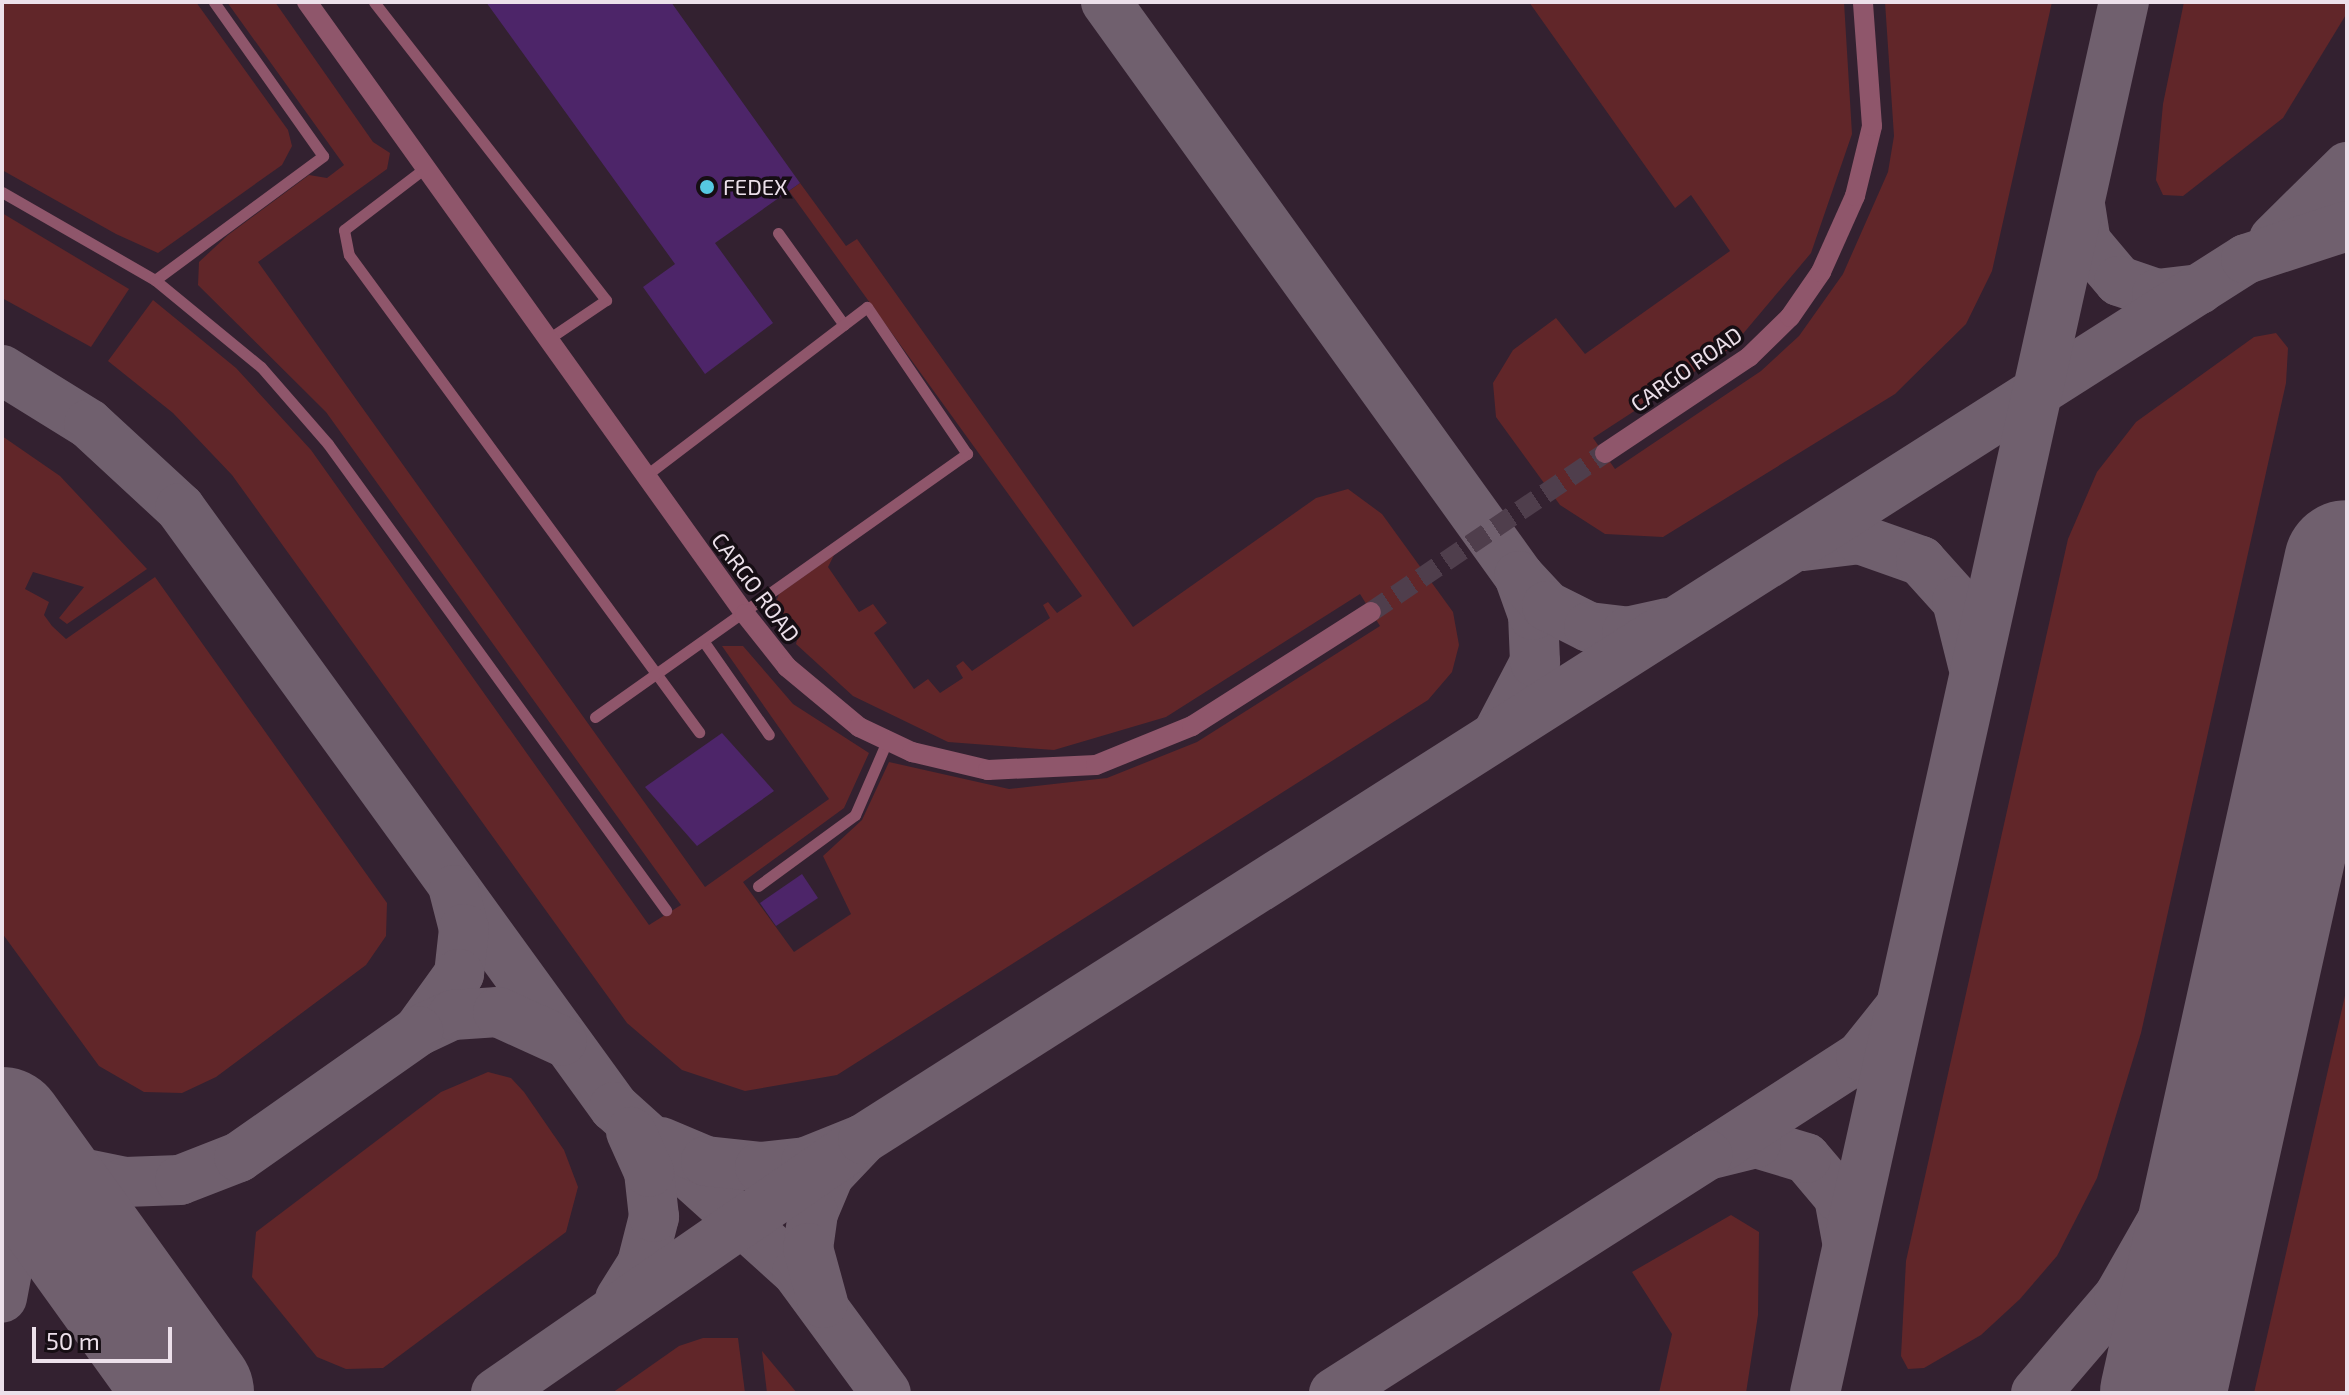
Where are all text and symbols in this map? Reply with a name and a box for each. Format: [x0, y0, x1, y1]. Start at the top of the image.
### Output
place label: FEDEX [723, 174, 788, 200]
marker: FEDEX [698, 178, 716, 196]
street label: CARGO ROAD [1625, 321, 1747, 417]
street label: CARGO ROAD [706, 527, 806, 647]
scale bar [36, 1311, 176, 1361]
text: 50 m [46, 1326, 100, 1355]

